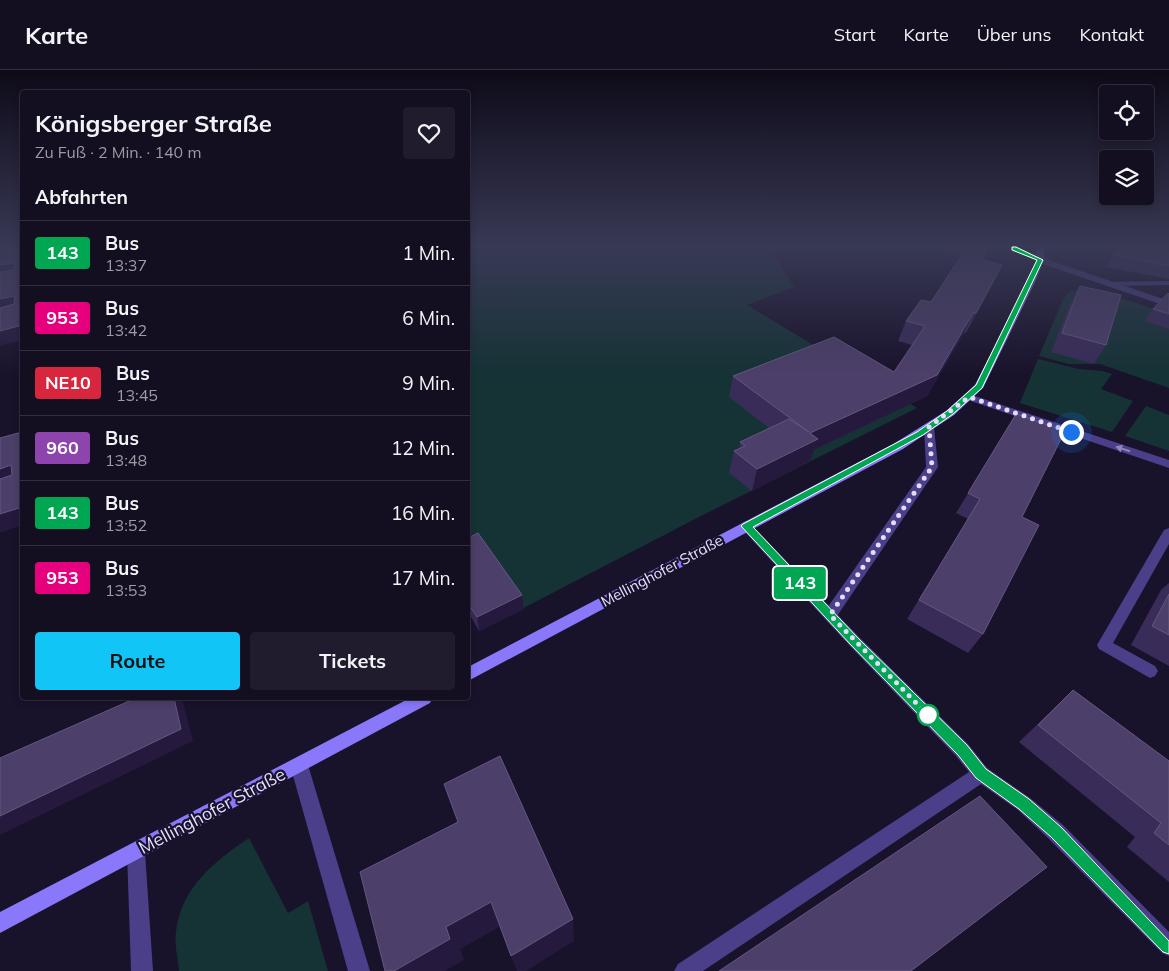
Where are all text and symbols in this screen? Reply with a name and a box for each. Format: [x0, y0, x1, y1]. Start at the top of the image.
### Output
text: Karte [25, 20, 88, 50]
text: Start [834, 23, 875, 46]
text: Karte [903, 23, 949, 46]
text: Über uns [977, 23, 1052, 46]
text: Kontakt [1080, 23, 1144, 46]
map controls [1099, 85, 1154, 205]
button: locate [1099, 85, 1154, 140]
button: heart [403, 107, 455, 159]
text: Königsberger Straße [35, 108, 272, 138]
text: Zu Fuß · 2 Min. · 140 m [35, 142, 201, 162]
button: layers [1099, 150, 1154, 205]
text: Abfahrten [35, 185, 128, 209]
text: Bus [105, 231, 139, 255]
text: 143 [46, 241, 79, 264]
text: 1 Min. [402, 241, 455, 265]
text: 13:37 [105, 255, 147, 275]
text: Bus [105, 296, 139, 320]
text: 953 [46, 306, 79, 329]
text: 6 Min. [402, 306, 455, 330]
text: 13:42 [105, 320, 147, 340]
text: Bus [116, 361, 150, 385]
text: NE10 [45, 371, 91, 394]
text: 9 Min. [402, 371, 455, 395]
text: 13:45 [116, 385, 158, 405]
your location [1059, 420, 1084, 445]
text: Bus [105, 426, 139, 450]
text: 960 [46, 436, 79, 459]
text: 12 Min. [391, 436, 455, 460]
one-way arrow [1115, 444, 1130, 452]
text: 13:48 [105, 450, 147, 470]
text: Bus [105, 491, 139, 515]
text: 143 [46, 501, 79, 524]
text: 16 Min. [391, 501, 455, 525]
text: 13:52 [105, 515, 147, 535]
street label: Mellinghofer Straße [597, 530, 726, 611]
text: Bus [105, 556, 139, 580]
text: 953 [46, 566, 79, 589]
text: 17 Min. [391, 566, 455, 590]
line badge: 143 [771, 567, 829, 599]
text: 143 [784, 571, 816, 594]
text: 13:53 [105, 580, 147, 600]
button: Route [35, 632, 240, 690]
button: Tickets [250, 632, 455, 690]
unlabelled marker [917, 704, 939, 726]
street label: Mellinghofer Straße [134, 762, 289, 859]

